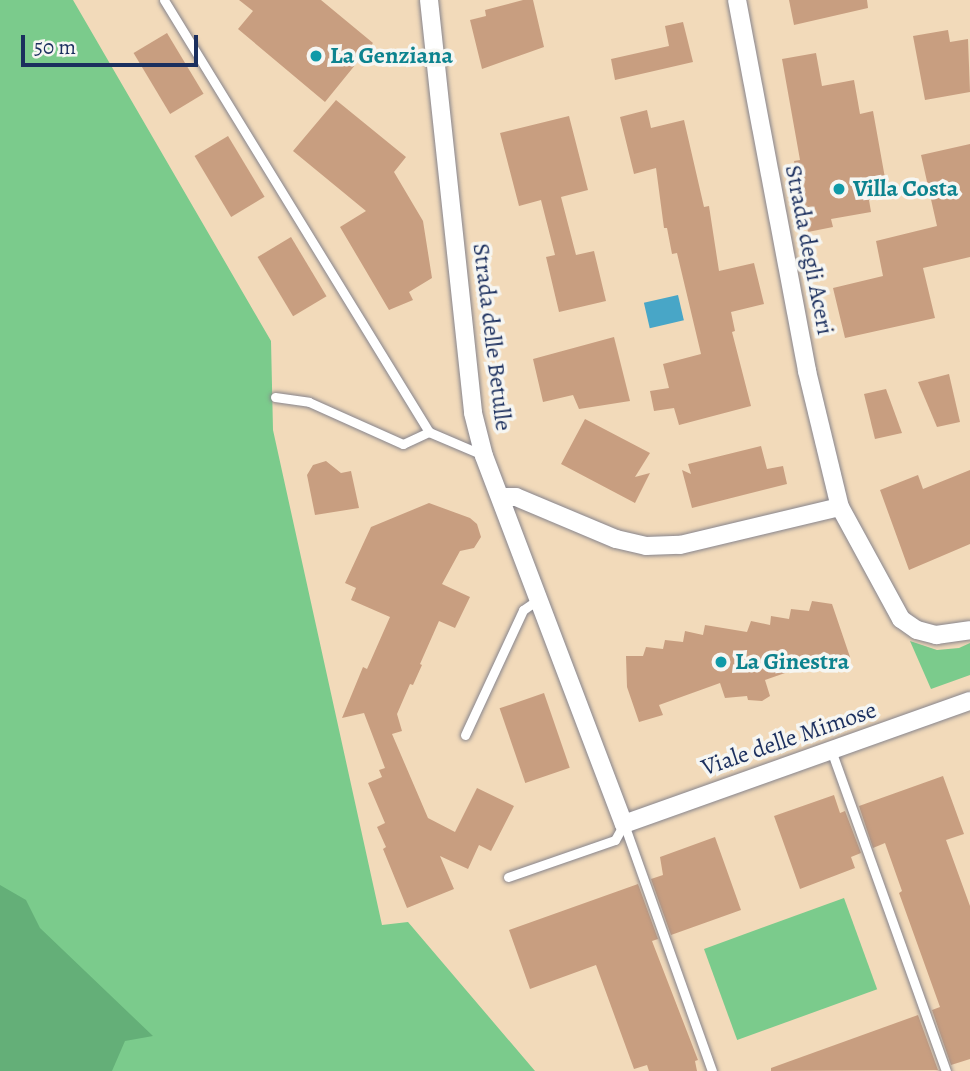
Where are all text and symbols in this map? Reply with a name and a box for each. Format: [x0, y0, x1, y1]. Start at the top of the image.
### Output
scale bar [24, 21, 201, 65]
text: 50 m [34, 33, 76, 61]
place label: La Genziana [330, 42, 453, 70]
marker: La Genziana [308, 48, 324, 64]
street label: Strada degli Aceri [778, 163, 840, 337]
place label: Villa Costa [853, 175, 958, 203]
marker: Villa Costa [831, 181, 847, 197]
street label: Strada delle Betulle [466, 242, 518, 432]
place label: La Ginestra [735, 648, 849, 676]
marker: La Ginestra [713, 654, 729, 670]
street label: Viale delle Mimose [698, 696, 880, 782]

